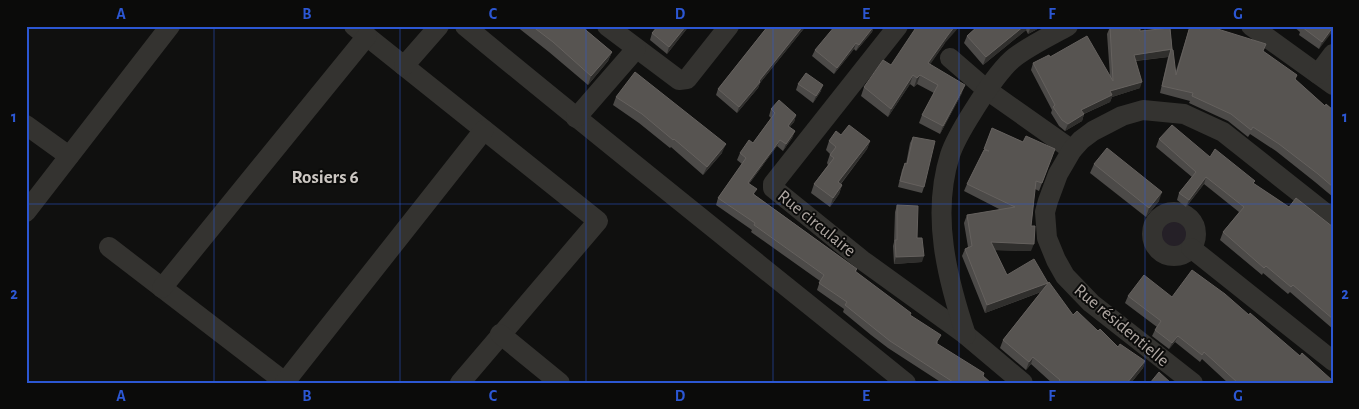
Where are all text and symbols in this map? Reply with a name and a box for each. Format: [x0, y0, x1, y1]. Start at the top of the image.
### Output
text: A [116, 6, 126, 22]
text: B [302, 6, 312, 22]
text: C [489, 6, 498, 22]
text: D [675, 6, 686, 22]
text: E [862, 6, 870, 22]
text: F [1048, 6, 1056, 22]
text: G [1233, 6, 1243, 22]
text: 1 [11, 109, 17, 125]
text: 1 [1342, 109, 1348, 125]
district label: Rosiers 6 [291, 168, 359, 187]
street label: Rue circulaire [774, 187, 859, 260]
street label: Rue résidentielle [1071, 281, 1172, 370]
text: 2 [10, 286, 18, 302]
text: 2 [1341, 286, 1349, 302]
text: A [116, 388, 126, 404]
text: B [302, 388, 312, 404]
text: C [489, 388, 498, 404]
text: D [675, 388, 686, 404]
text: E [862, 388, 870, 404]
text: F [1048, 388, 1056, 404]
text: G [1233, 388, 1243, 404]

